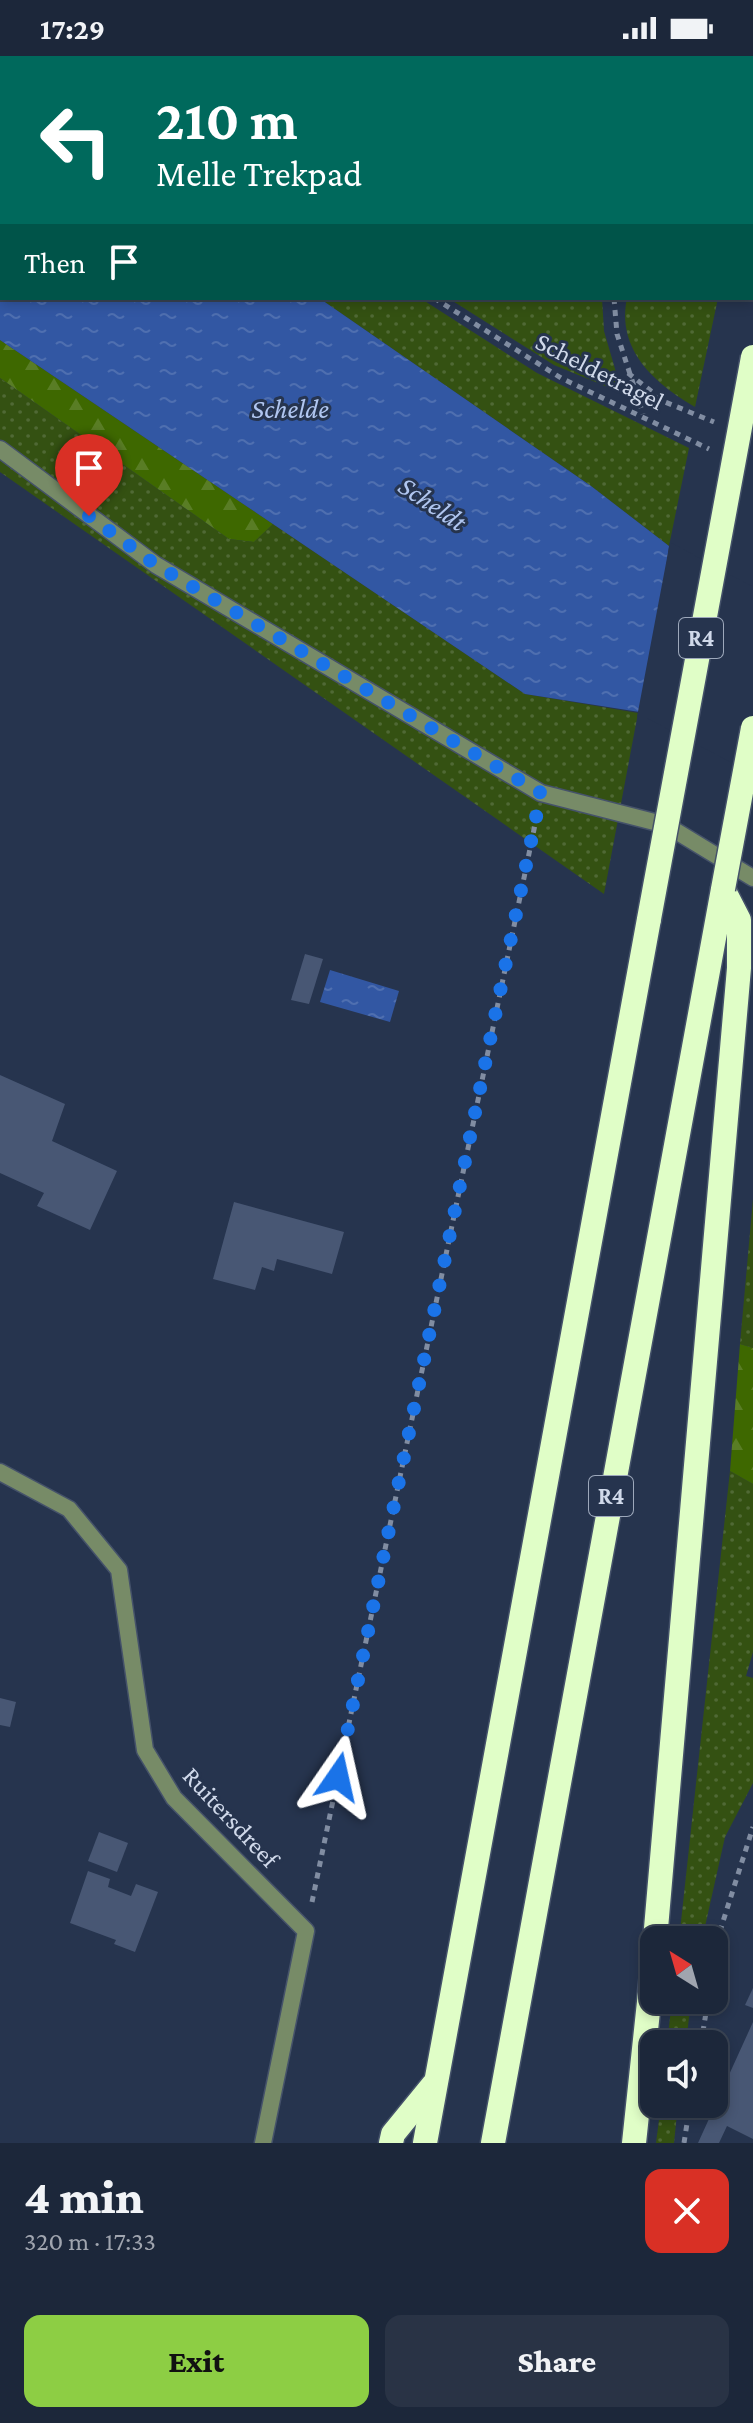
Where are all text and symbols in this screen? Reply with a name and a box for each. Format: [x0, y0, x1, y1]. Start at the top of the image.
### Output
text: 17:29 [40, 12, 105, 45]
icon: left [24, 88, 128, 192]
text: 210 m [156, 89, 298, 151]
text: Melle Trekpad [156, 154, 362, 194]
icon: arrive [102, 240, 146, 284]
text: Then [24, 246, 86, 279]
street label: Scheldetragel [531, 327, 669, 416]
water label: Schelde [251, 393, 329, 424]
pin [55, 434, 123, 516]
icon: arrive [67, 446, 111, 490]
water label: Scheldt [393, 470, 473, 538]
road number: R4 [679, 618, 723, 658]
road number: R4 [589, 1476, 633, 1516]
position arrow [296, 1735, 380, 1819]
street label: Ruitersdreef [177, 1761, 285, 1875]
north arrow [640, 1926, 728, 2014]
map controls [640, 1926, 728, 2118]
button: sound [640, 2030, 728, 2118]
button: close [645, 2169, 729, 2253]
text: 4 min [24, 2170, 144, 2223]
text: 320 m · 17:33 [24, 2227, 156, 2256]
button: Exit [24, 2315, 369, 2407]
button: Share [385, 2315, 729, 2407]

